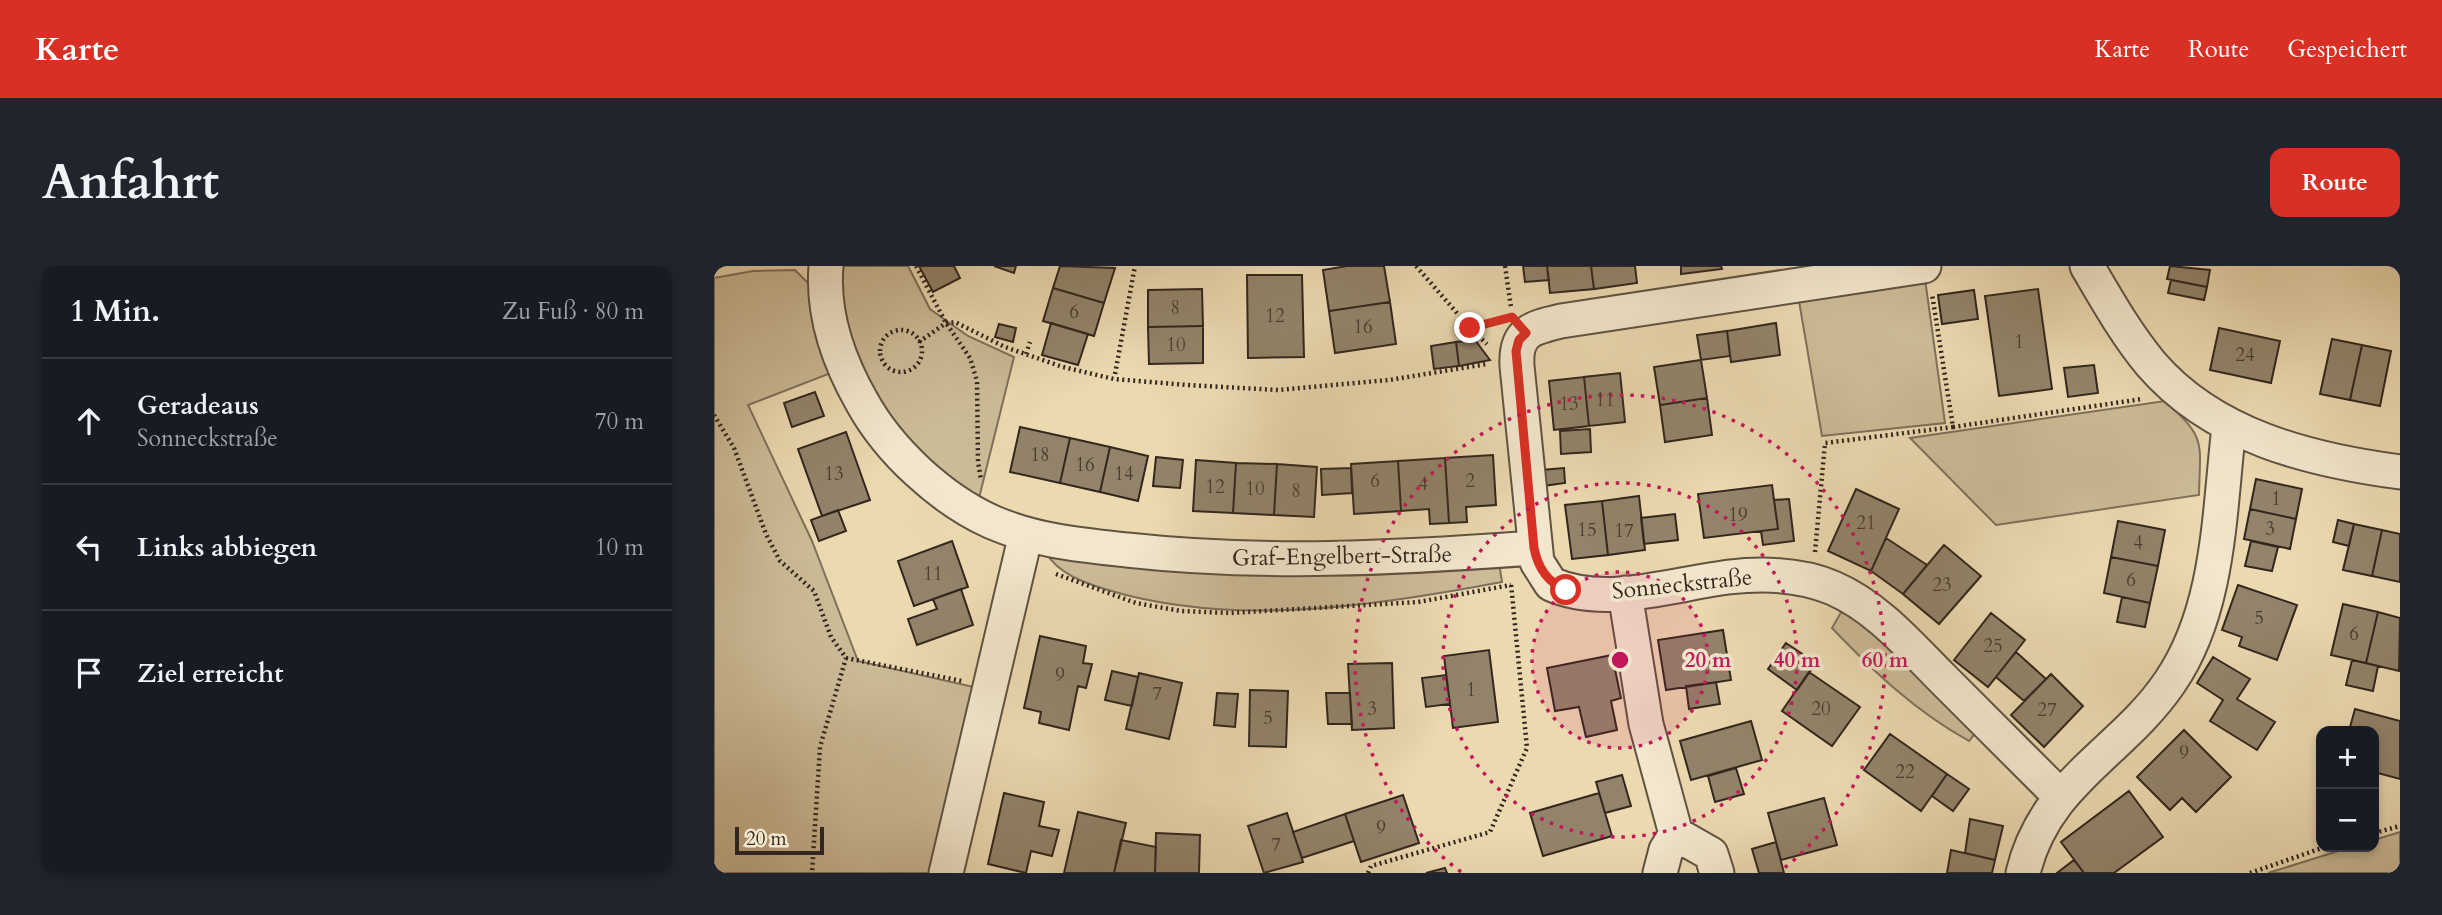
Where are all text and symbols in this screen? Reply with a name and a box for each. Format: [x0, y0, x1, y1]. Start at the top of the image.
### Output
text: Karte [35, 27, 119, 72]
text: Karte [2095, 33, 2150, 66]
text: Route [2188, 33, 2249, 66]
text: Gespeichert [2287, 33, 2407, 66]
button: Route [2270, 148, 2400, 217]
text: Anfahrt [42, 149, 219, 216]
text: 1 Min. [70, 291, 160, 332]
house number: 8 [1170, 295, 1180, 321]
text: Zu Fuß · 80 m [502, 296, 644, 327]
house number: 6 [1069, 299, 1079, 325]
house number: 12 [1265, 303, 1285, 329]
route end [1454, 312, 1485, 343]
house number: 16 [1353, 314, 1373, 340]
house number: 1 [2014, 329, 2024, 355]
house number: 10 [1166, 332, 1186, 358]
house number: 24 [2235, 342, 2255, 368]
house number: 11 [1595, 387, 1615, 413]
text: Geradeaus [137, 388, 259, 423]
house number: 13 [1559, 391, 1579, 417]
icon: ahead [70, 402, 108, 440]
text: 70 m [595, 406, 644, 437]
text: Sonneckstraße [137, 423, 278, 454]
house number: 18 [1030, 442, 1050, 468]
house number: 16 [1075, 452, 1095, 478]
house number: 13 [824, 461, 844, 487]
house number: 14 [1114, 461, 1134, 487]
house number: 6 [1370, 468, 1380, 494]
house number: 2 [1465, 468, 1475, 494]
house number: 4 [1418, 471, 1428, 497]
house number: 12 [1205, 474, 1225, 500]
house number: 10 [1245, 476, 1265, 502]
house number: 8 [1291, 478, 1301, 504]
house number: 1 [2271, 486, 2281, 512]
house number: 19 [1728, 502, 1748, 528]
house number: 21 [1856, 510, 1876, 536]
house number: 3 [2265, 516, 2275, 542]
house number: 15 [1577, 517, 1597, 543]
house number: 17 [1614, 518, 1634, 544]
icon: left [70, 528, 108, 566]
text: Links abbiegen [137, 530, 317, 565]
house number: 4 [2133, 530, 2143, 556]
text: 10 m [595, 532, 644, 563]
street label: Graf-Engelbert-Straße [1232, 539, 1452, 573]
house number: 11 [923, 561, 943, 587]
street label: Sonneckstraße [1610, 561, 1754, 607]
house number: 6 [2126, 567, 2136, 593]
house number: 23 [1932, 572, 1952, 598]
route start [1550, 574, 1581, 605]
house number: 5 [2254, 605, 2264, 631]
house number: 6 [2349, 621, 2359, 647]
house number: 25 [1983, 633, 2003, 659]
text: 20 m [1685, 646, 1732, 675]
text: 40 m [1774, 646, 1821, 675]
text: 60 m [1862, 646, 1909, 675]
centre of rings [1608, 648, 1632, 672]
icon: arrive [70, 654, 108, 692]
text: Ziel erreicht [137, 656, 283, 691]
house number: 9 [1055, 662, 1065, 688]
house number: 1 [1466, 677, 1476, 703]
house number: 7 [1152, 681, 1162, 707]
house number: 3 [1367, 696, 1377, 722]
house number: 20 [1811, 696, 1831, 722]
house number: 27 [2037, 697, 2057, 723]
house number: 5 [1263, 705, 1273, 731]
map controls [2316, 726, 2379, 852]
button: + [2316, 726, 2379, 789]
house number: 9 [2179, 740, 2189, 766]
house number: 22 [1895, 759, 1915, 785]
button: − [2316, 789, 2379, 852]
house number: 9 [1376, 815, 1386, 841]
scale bar [735, 824, 824, 856]
text: 20 m [746, 826, 787, 852]
house number: 7 [1271, 832, 1281, 858]

